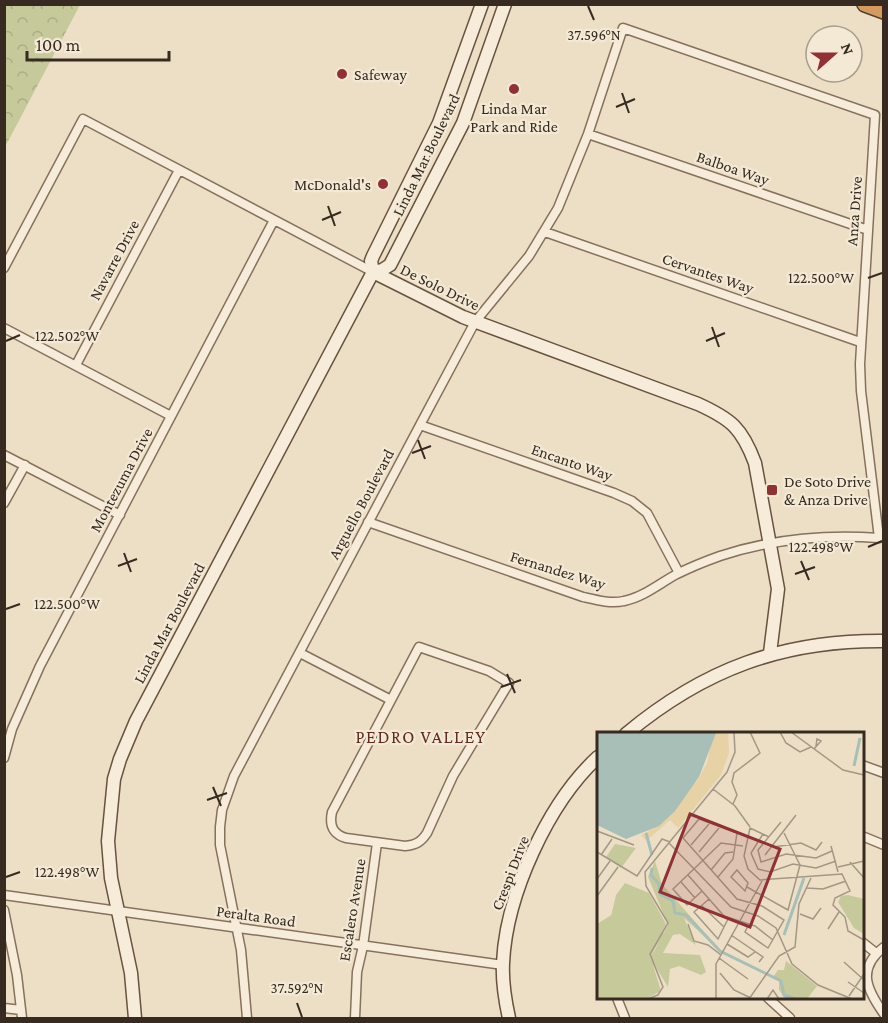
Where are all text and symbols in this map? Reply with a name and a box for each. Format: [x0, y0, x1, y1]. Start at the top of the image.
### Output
scale bar [27, 24, 170, 62]
north arrow [804, 24, 864, 84]
text: 37.596°N [567, 27, 621, 43]
text: 100 m [36, 35, 81, 55]
text: N [838, 41, 857, 57]
place label: Safeway [354, 66, 408, 84]
marker: Safeway [335, 67, 349, 81]
marker: Linda Mar Park and Ride [507, 82, 521, 96]
street label: Linda Mar Boulevard [389, 91, 463, 219]
place label: Linda Mar Park and Ride [470, 100, 558, 135]
street label: Balboa Way [694, 148, 772, 189]
place label: McDonald's [294, 176, 371, 193]
street label: Anza Drive [843, 176, 865, 246]
marker: McDonald's [376, 177, 390, 191]
street label: Navarre Drive [86, 217, 142, 303]
street label: Cervantes Way [660, 249, 757, 298]
street label: De Solo Drive [398, 261, 482, 313]
text: 122.500°W [788, 270, 854, 286]
text: 122.502°W [35, 328, 99, 344]
street label: Montezuma Drive [86, 425, 156, 535]
street label: Encanto Way [529, 440, 615, 485]
street label: Arguello Boulevard [325, 446, 398, 562]
place label: De Soto Drive & Anza Drive [784, 473, 871, 508]
marker: De Soto Drive & Anza Drive [765, 483, 779, 497]
text: 122.498°W [789, 539, 853, 555]
street label: Fernandez Way [508, 547, 608, 594]
street label: Linda Mar Boulevard [130, 559, 208, 686]
text: 122.500°W [34, 596, 100, 612]
district label: PEDRO VALLEY [356, 727, 486, 747]
inset map [597, 732, 864, 999]
street label: Crespi Drive [488, 833, 533, 913]
street label: Escalero Avenue [335, 857, 369, 963]
text: 122.498°W [35, 864, 99, 880]
street label: Peralta Road [215, 902, 297, 930]
text: 37.592°N [271, 980, 324, 996]

